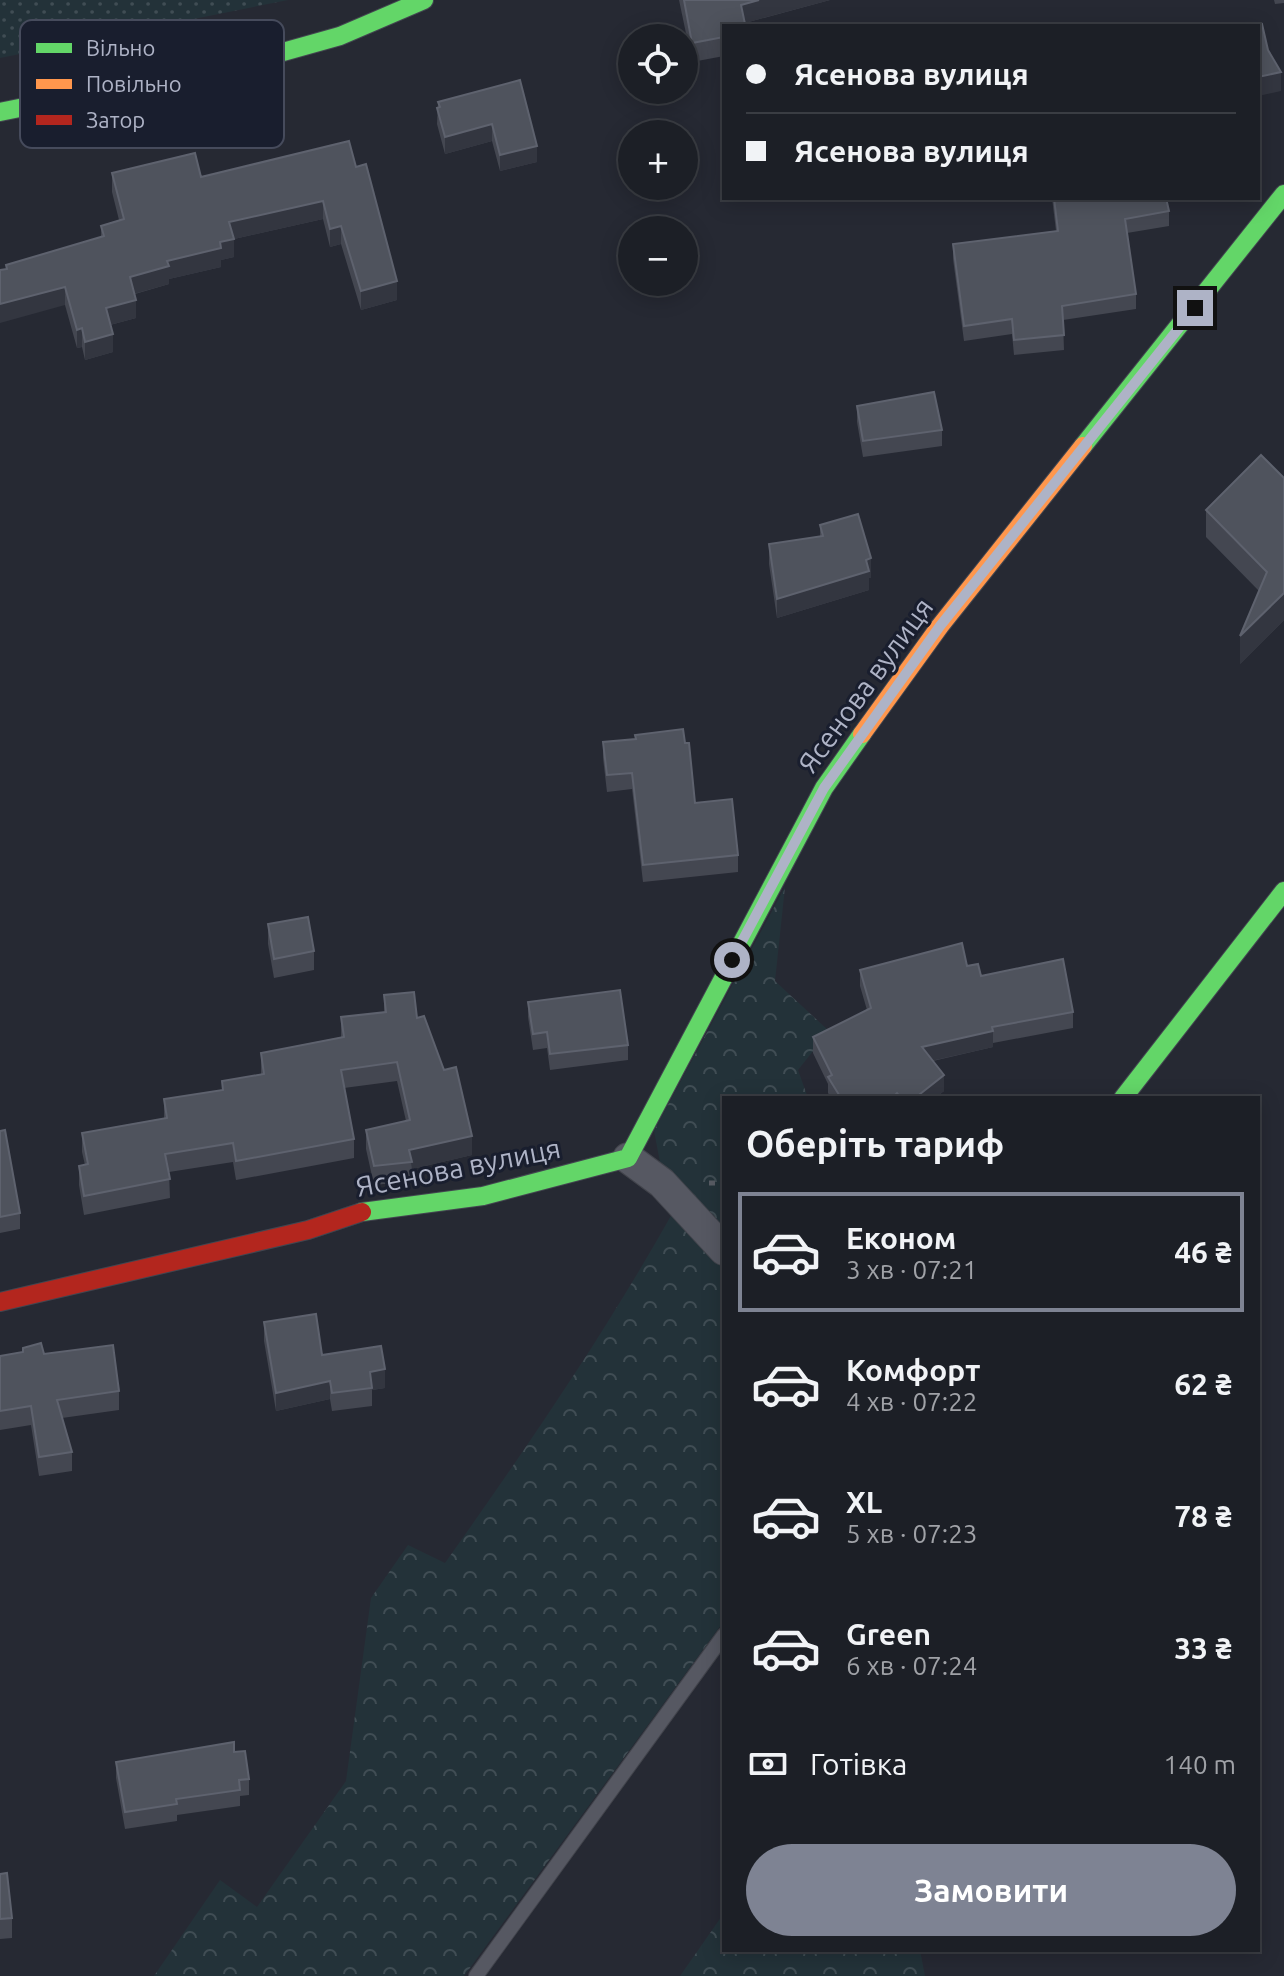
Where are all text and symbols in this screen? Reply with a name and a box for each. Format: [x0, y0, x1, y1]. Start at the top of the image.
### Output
legend [20, 20, 284, 148]
map controls [618, 24, 698, 296]
button: locate [618, 24, 698, 104]
text: Вільно [86, 35, 155, 60]
text: Ясенова вулиця [794, 57, 1029, 91]
text: Повільно [86, 71, 182, 96]
text: Затор [86, 107, 145, 132]
button: + [618, 120, 698, 200]
text: Ясенова вулиця [794, 134, 1029, 168]
button: − [618, 216, 698, 296]
route end [1177, 290, 1213, 326]
street label: Ясенова вулиця [791, 592, 939, 778]
route start [714, 942, 750, 978]
text: Оберіть тариф [746, 1123, 1004, 1164]
street label: Ясенова вулиця [353, 1132, 563, 1202]
icon: car [750, 1216, 822, 1288]
text: Економ [846, 1221, 956, 1255]
text: 46 ₴ [1174, 1235, 1232, 1269]
text: 3 хв · 07:21 [846, 1255, 977, 1284]
icon: car [750, 1348, 822, 1420]
text: Комфорт [846, 1353, 980, 1387]
text: 62 ₴ [1174, 1367, 1232, 1401]
text: 4 хв · 07:22 [846, 1387, 977, 1416]
icon: car [750, 1480, 822, 1552]
text: XL [846, 1485, 882, 1519]
text: 78 ₴ [1174, 1499, 1232, 1533]
text: 5 хв · 07:23 [846, 1519, 977, 1548]
icon: car [750, 1612, 822, 1684]
text: Green [846, 1617, 931, 1651]
text: 33 ₴ [1174, 1631, 1232, 1665]
text: 6 хв · 07:24 [846, 1651, 977, 1680]
icon: cash [746, 1742, 790, 1786]
text: Готівка [810, 1747, 907, 1781]
text: 140 m [1164, 1750, 1236, 1779]
button: Замовити [746, 1844, 1236, 1936]

